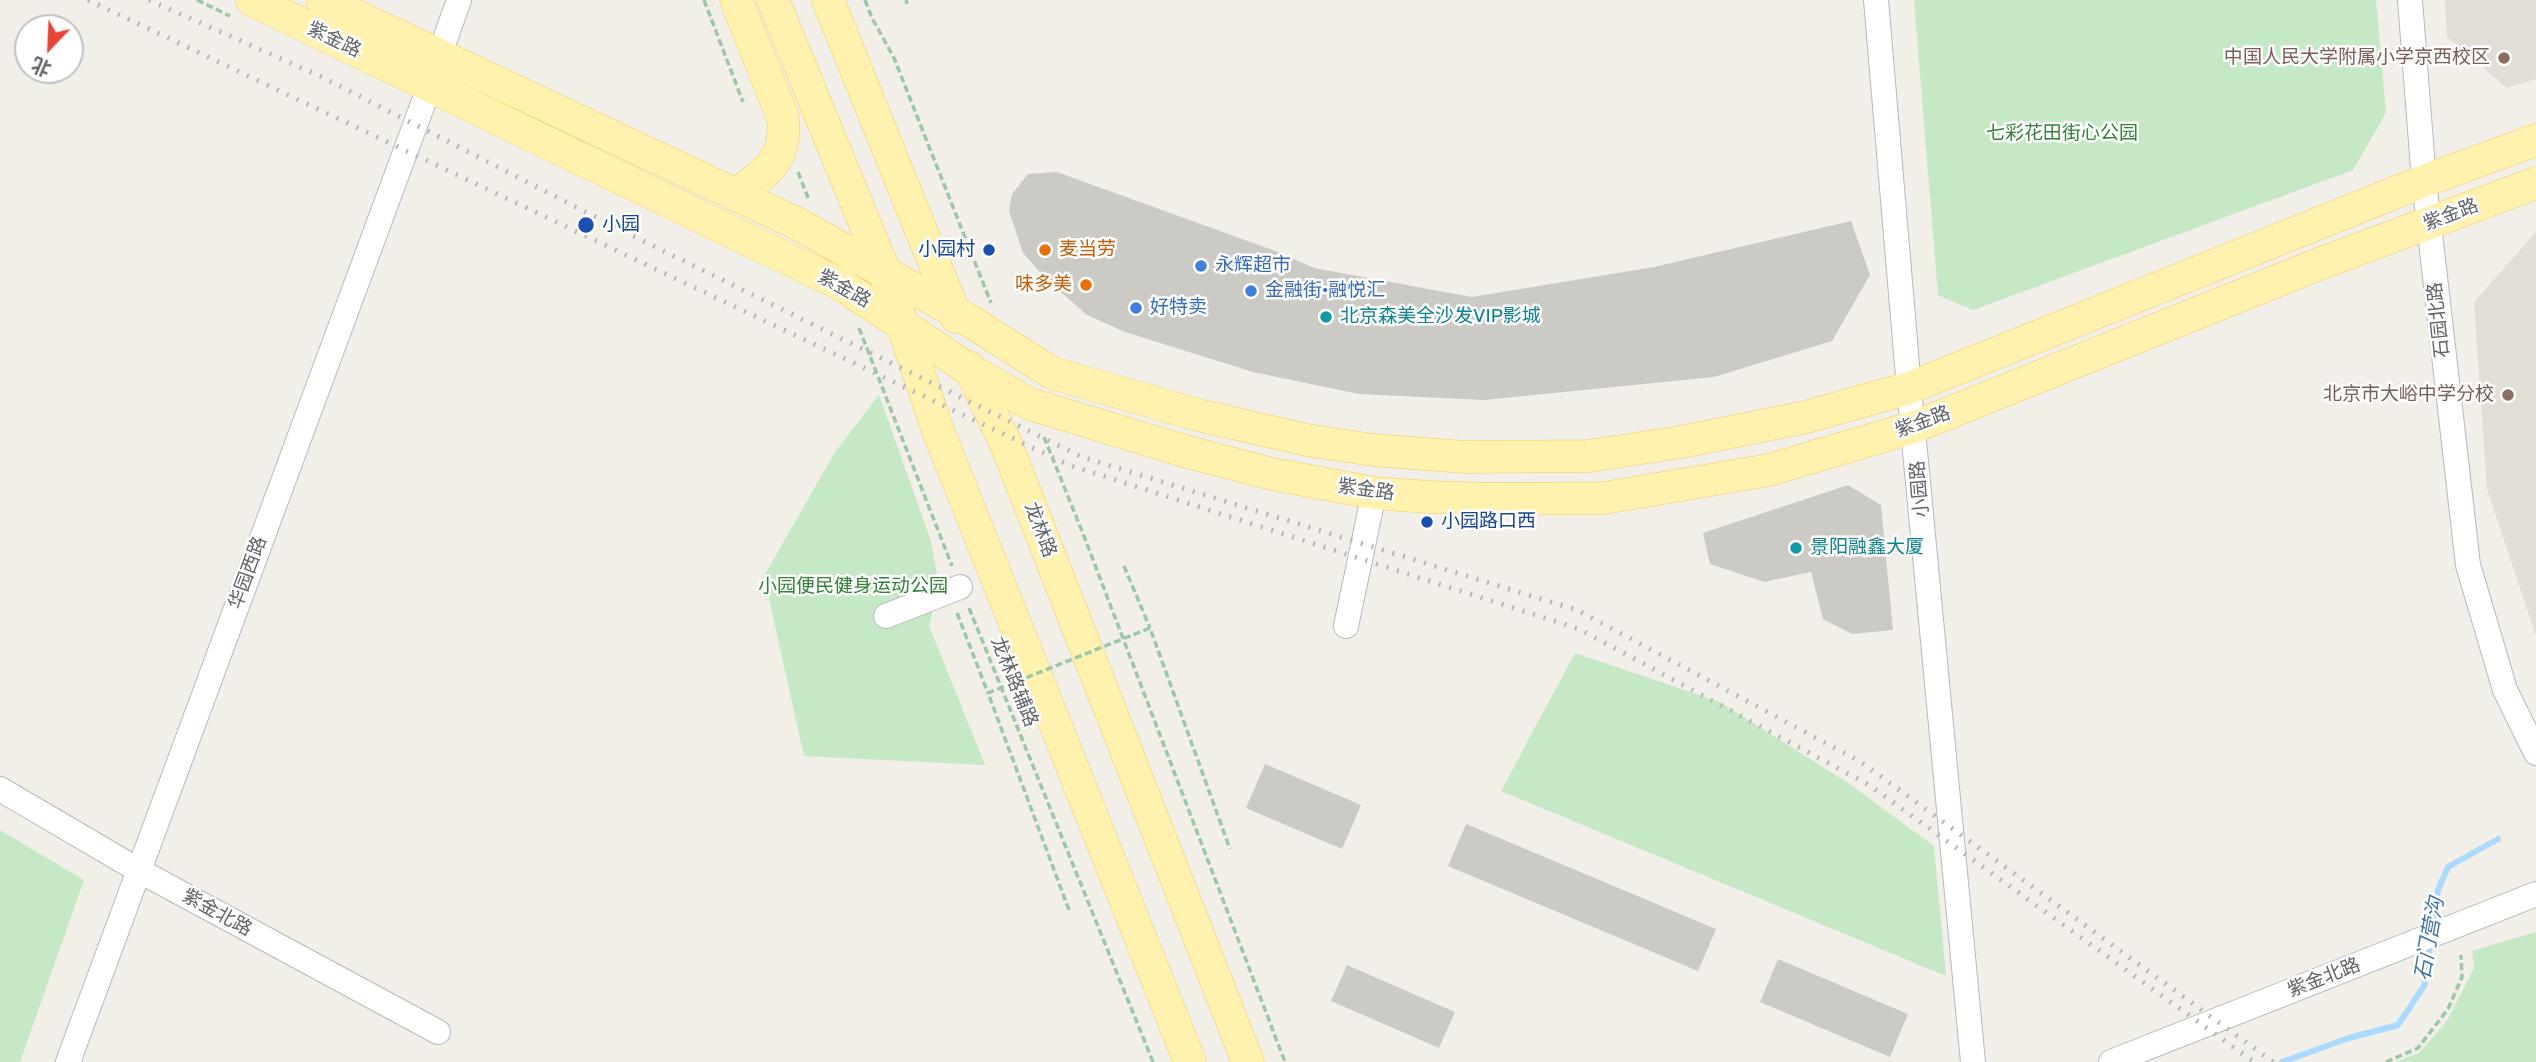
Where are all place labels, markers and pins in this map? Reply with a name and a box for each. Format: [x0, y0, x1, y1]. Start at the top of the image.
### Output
place label: 中国人民大学附属小学京西校区 [2224, 47, 2490, 69]
marker: 中国人民大学附属小学京西校区 [2496, 50, 2512, 66]
place label: 小园 [602, 214, 640, 236]
marker: 小园 [576, 215, 596, 235]
place label: 小园村 [918, 239, 975, 261]
place label: 麦当劳 [1059, 239, 1116, 261]
marker: 小园村 [981, 242, 997, 258]
marker: 麦当劳 [1037, 242, 1053, 258]
place label: 永辉超市 [1215, 255, 1291, 277]
marker: 永辉超市 [1193, 258, 1209, 274]
place label: 味多美 [1015, 274, 1072, 296]
marker: 味多美 [1078, 277, 1094, 293]
place label: 金融街·融悦汇 [1265, 280, 1385, 302]
marker: 金融街·融悦汇 [1243, 283, 1259, 299]
place label: 好特卖 [1150, 297, 1207, 319]
marker: 好特卖 [1128, 300, 1144, 316]
place label: 北京森美全沙发VIP影城 [1340, 306, 1541, 328]
marker: 北京森美全沙发VIP影城 [1318, 309, 1334, 325]
place label: 北京市大峪中学分校 [2323, 384, 2494, 406]
marker: 北京市大峪中学分校 [2500, 387, 2516, 403]
place label: 小园路口西 [1441, 511, 1536, 533]
marker: 小园路口西 [1419, 514, 1435, 530]
place label: 景阳融鑫大厦 [1810, 537, 1924, 559]
marker: 景阳融鑫大厦 [1788, 540, 1804, 556]

